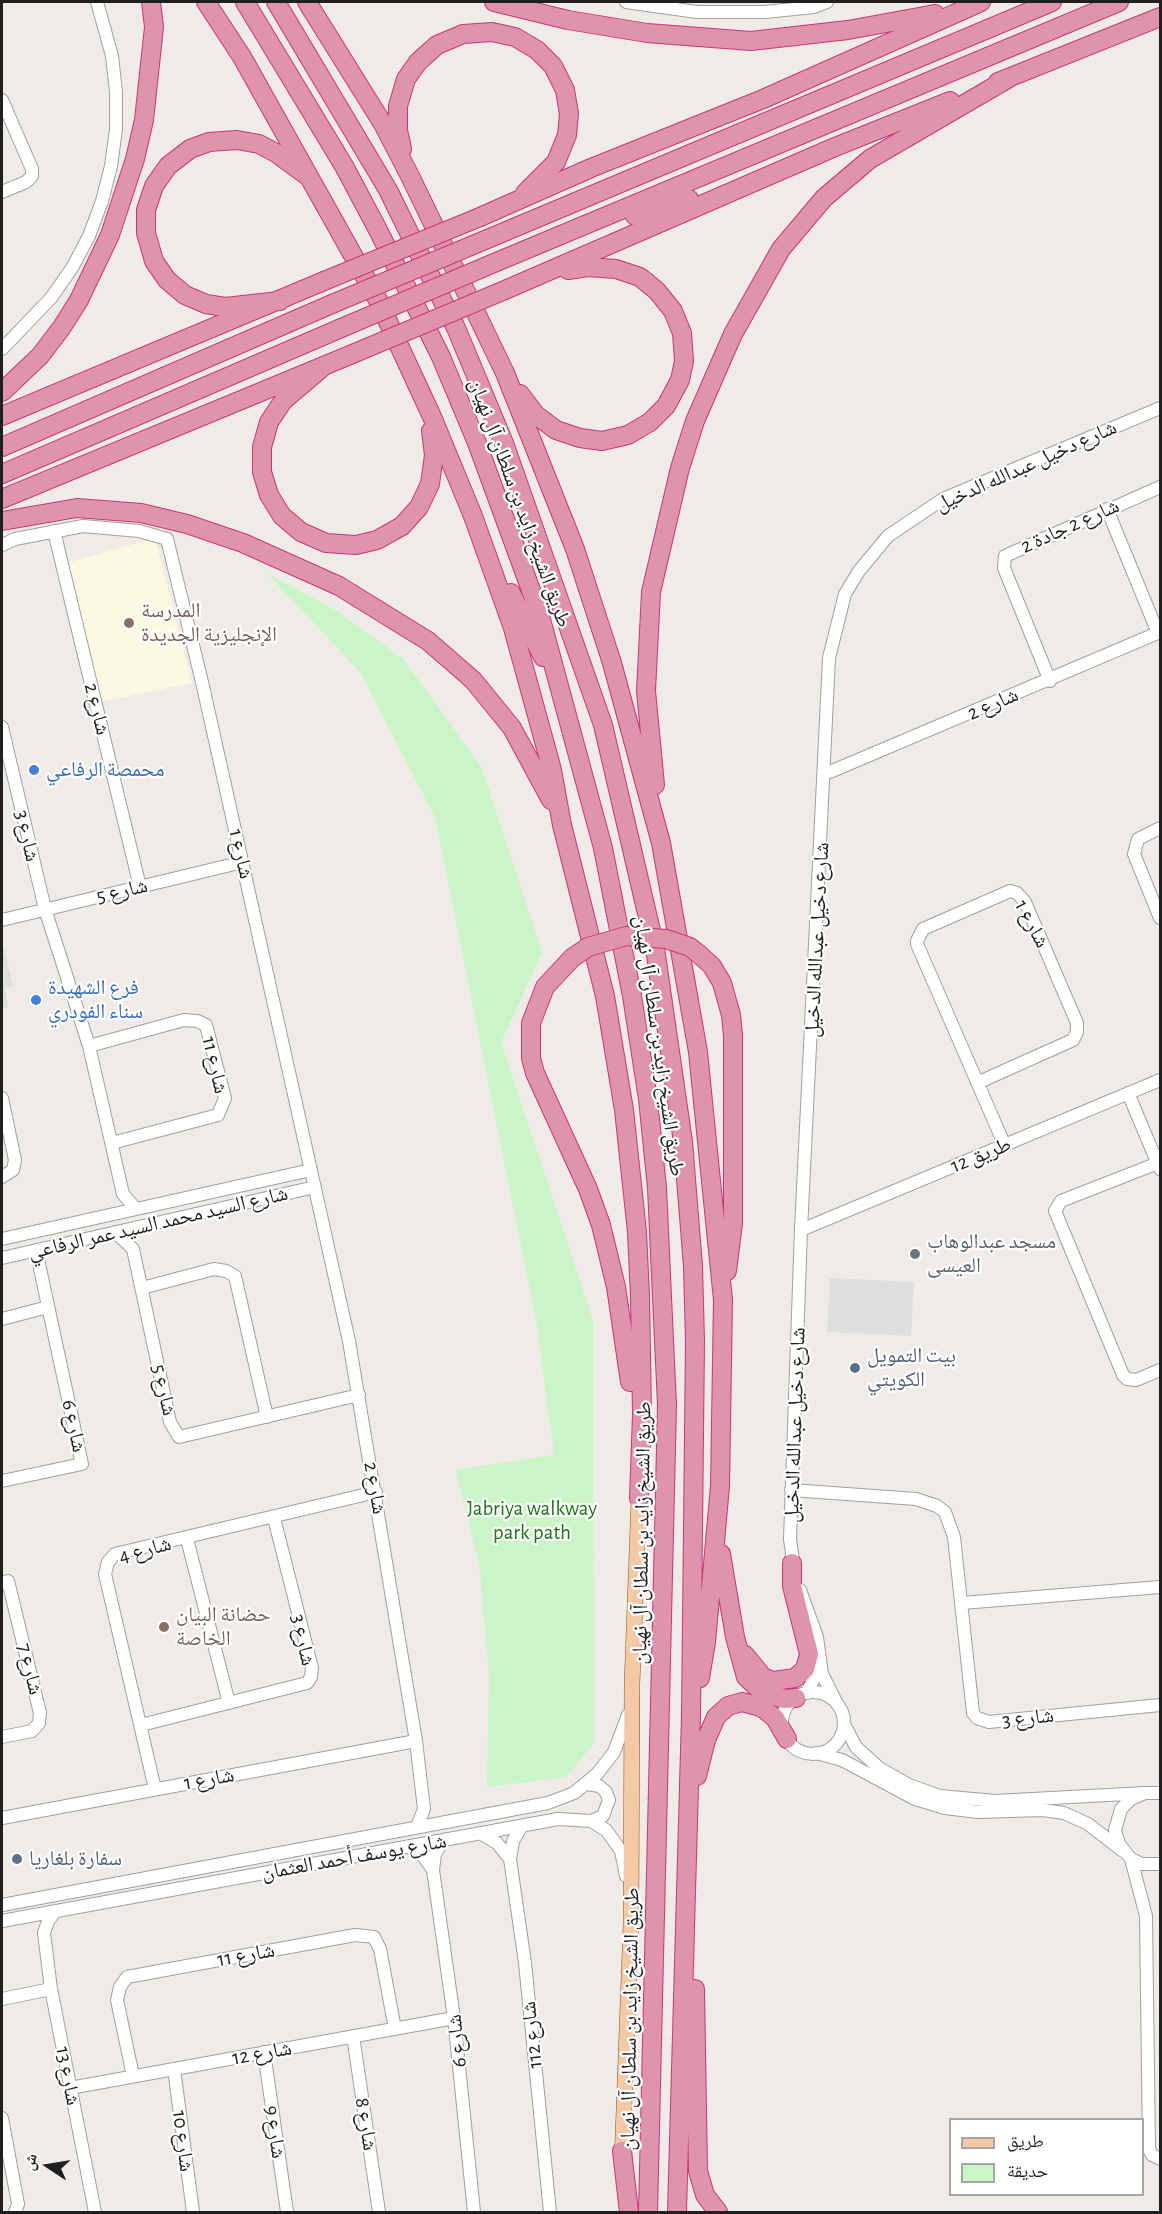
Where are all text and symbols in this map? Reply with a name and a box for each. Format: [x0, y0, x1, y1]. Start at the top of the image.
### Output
street label: طريق الشيخ زايد بن سلطان آل نهيان [463, 375, 577, 631]
street label: شارع دخيل عبدالله الدخيل [931, 415, 1121, 517]
street label: شارع 2 جادة 2 [1017, 493, 1123, 559]
place label: المدرسة الإنجليزية الجديدة [141, 598, 277, 648]
marker: المدرسة الإنجليزية الجديدة [122, 616, 136, 630]
street label: شارع 2 [78, 680, 116, 738]
street label: شارع 2 [964, 682, 1022, 726]
place label: محمصة الرفاعي [46, 757, 165, 783]
marker: محمصة الرفاعي [27, 763, 41, 777]
street label: شارع 3 [9, 808, 45, 864]
street label: شارع 1 [223, 827, 259, 881]
street label: شارع دخيل عبدالله الدخيل [799, 842, 835, 1038]
street label: شارع 5 [94, 873, 150, 909]
street label: شارع 1 [1009, 896, 1055, 952]
street label: طريق الشيخ زايد بن سلطان آل نهيان [628, 914, 690, 1178]
place label: فرع الشهيدة سناء الفودري [48, 975, 143, 1025]
marker: فرع الشهيدة سناء الفودري [29, 993, 43, 1007]
street label: شارع 11 [196, 1034, 234, 1096]
street label: طريق 12 [947, 1131, 1015, 1179]
street label: شارع السيد محمد السيد عمر الرفاعي [26, 1181, 290, 1265]
place label: مسجد عبدالوهاب العيسى [927, 1229, 1056, 1279]
marker: مسجد عبدالوهاب العيسى [908, 1247, 922, 1261]
street label: شارع دخيل عبدالله الدخيل [779, 1327, 811, 1523]
place label: بيت التمويل الكويتي [867, 1343, 956, 1393]
marker: بيت التمويل الكويتي [848, 1361, 862, 1375]
street label: شارع 5 [146, 1362, 182, 1418]
street label: شارع 6 [56, 1397, 92, 1455]
street label: طريق الشيخ زايد بن سلطان آل نهيان [627, 1401, 657, 1665]
street label: شارع 2 [358, 1460, 392, 1516]
park label: Jabriya walkway park path [467, 1496, 597, 1546]
street label: شارع 4 [116, 1531, 174, 1569]
place label: حضانة البيان الخاصة [176, 1602, 270, 1652]
street label: شارع 3 [285, 1612, 321, 1668]
marker: حضانة البيان الخاصة [157, 1620, 171, 1634]
street label: شارع 7 [11, 1641, 49, 1697]
street label: شارع 3 [1001, 1703, 1055, 1733]
street label: شارع 1 [182, 1762, 236, 1796]
street label: شارع يوسف أحمد العثمان [260, 1828, 448, 1886]
place label: سفارة بلغاريا [29, 1846, 122, 1872]
marker: سفارة بلغاريا [10, 1852, 24, 1866]
street label: طريق الشيخ زايد بن سلطان آل نهيان [615, 1887, 645, 2151]
street label: شارع 11 [215, 1938, 277, 1972]
street label: شارع 112 [516, 2000, 548, 2070]
street label: شارع 6 [442, 2013, 472, 2069]
street label: شارع 12 [230, 2035, 294, 2071]
street label: شارع 13 [50, 2045, 86, 2107]
street label: شارع 8 [349, 2096, 383, 2152]
street label: شارع 9 [259, 2104, 291, 2160]
street label: شارع 10 [167, 2109, 199, 2173]
legend [949, 2118, 1144, 2196]
text: طريق [1007, 2133, 1044, 2151]
north arrow [18, 2136, 78, 2196]
text: ش [21, 2152, 40, 2172]
text: حديقة [1007, 2163, 1048, 2181]

